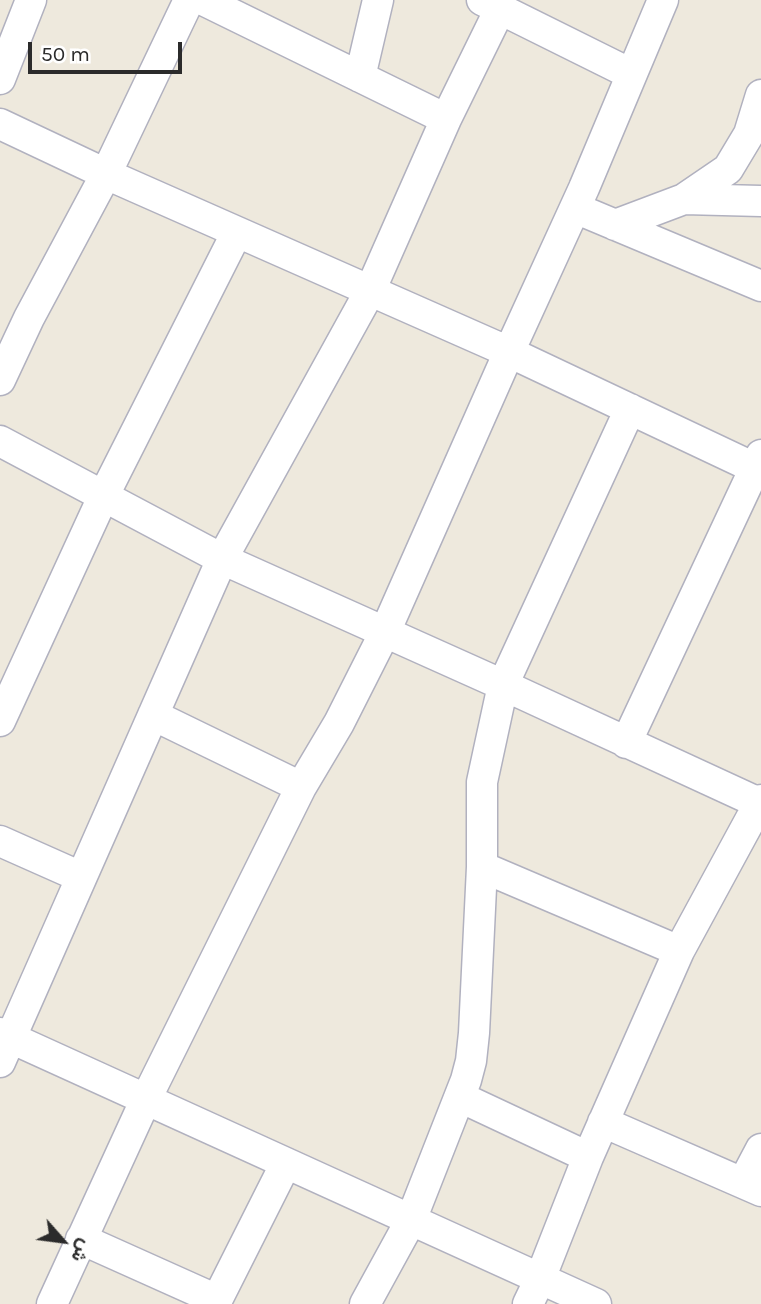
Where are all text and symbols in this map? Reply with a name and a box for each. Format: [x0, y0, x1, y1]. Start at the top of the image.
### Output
scale bar [32, 28, 186, 72]
text: 50 m [41, 42, 90, 66]
north arrow [28, 1206, 98, 1276]
text: ش [66, 1236, 97, 1266]

